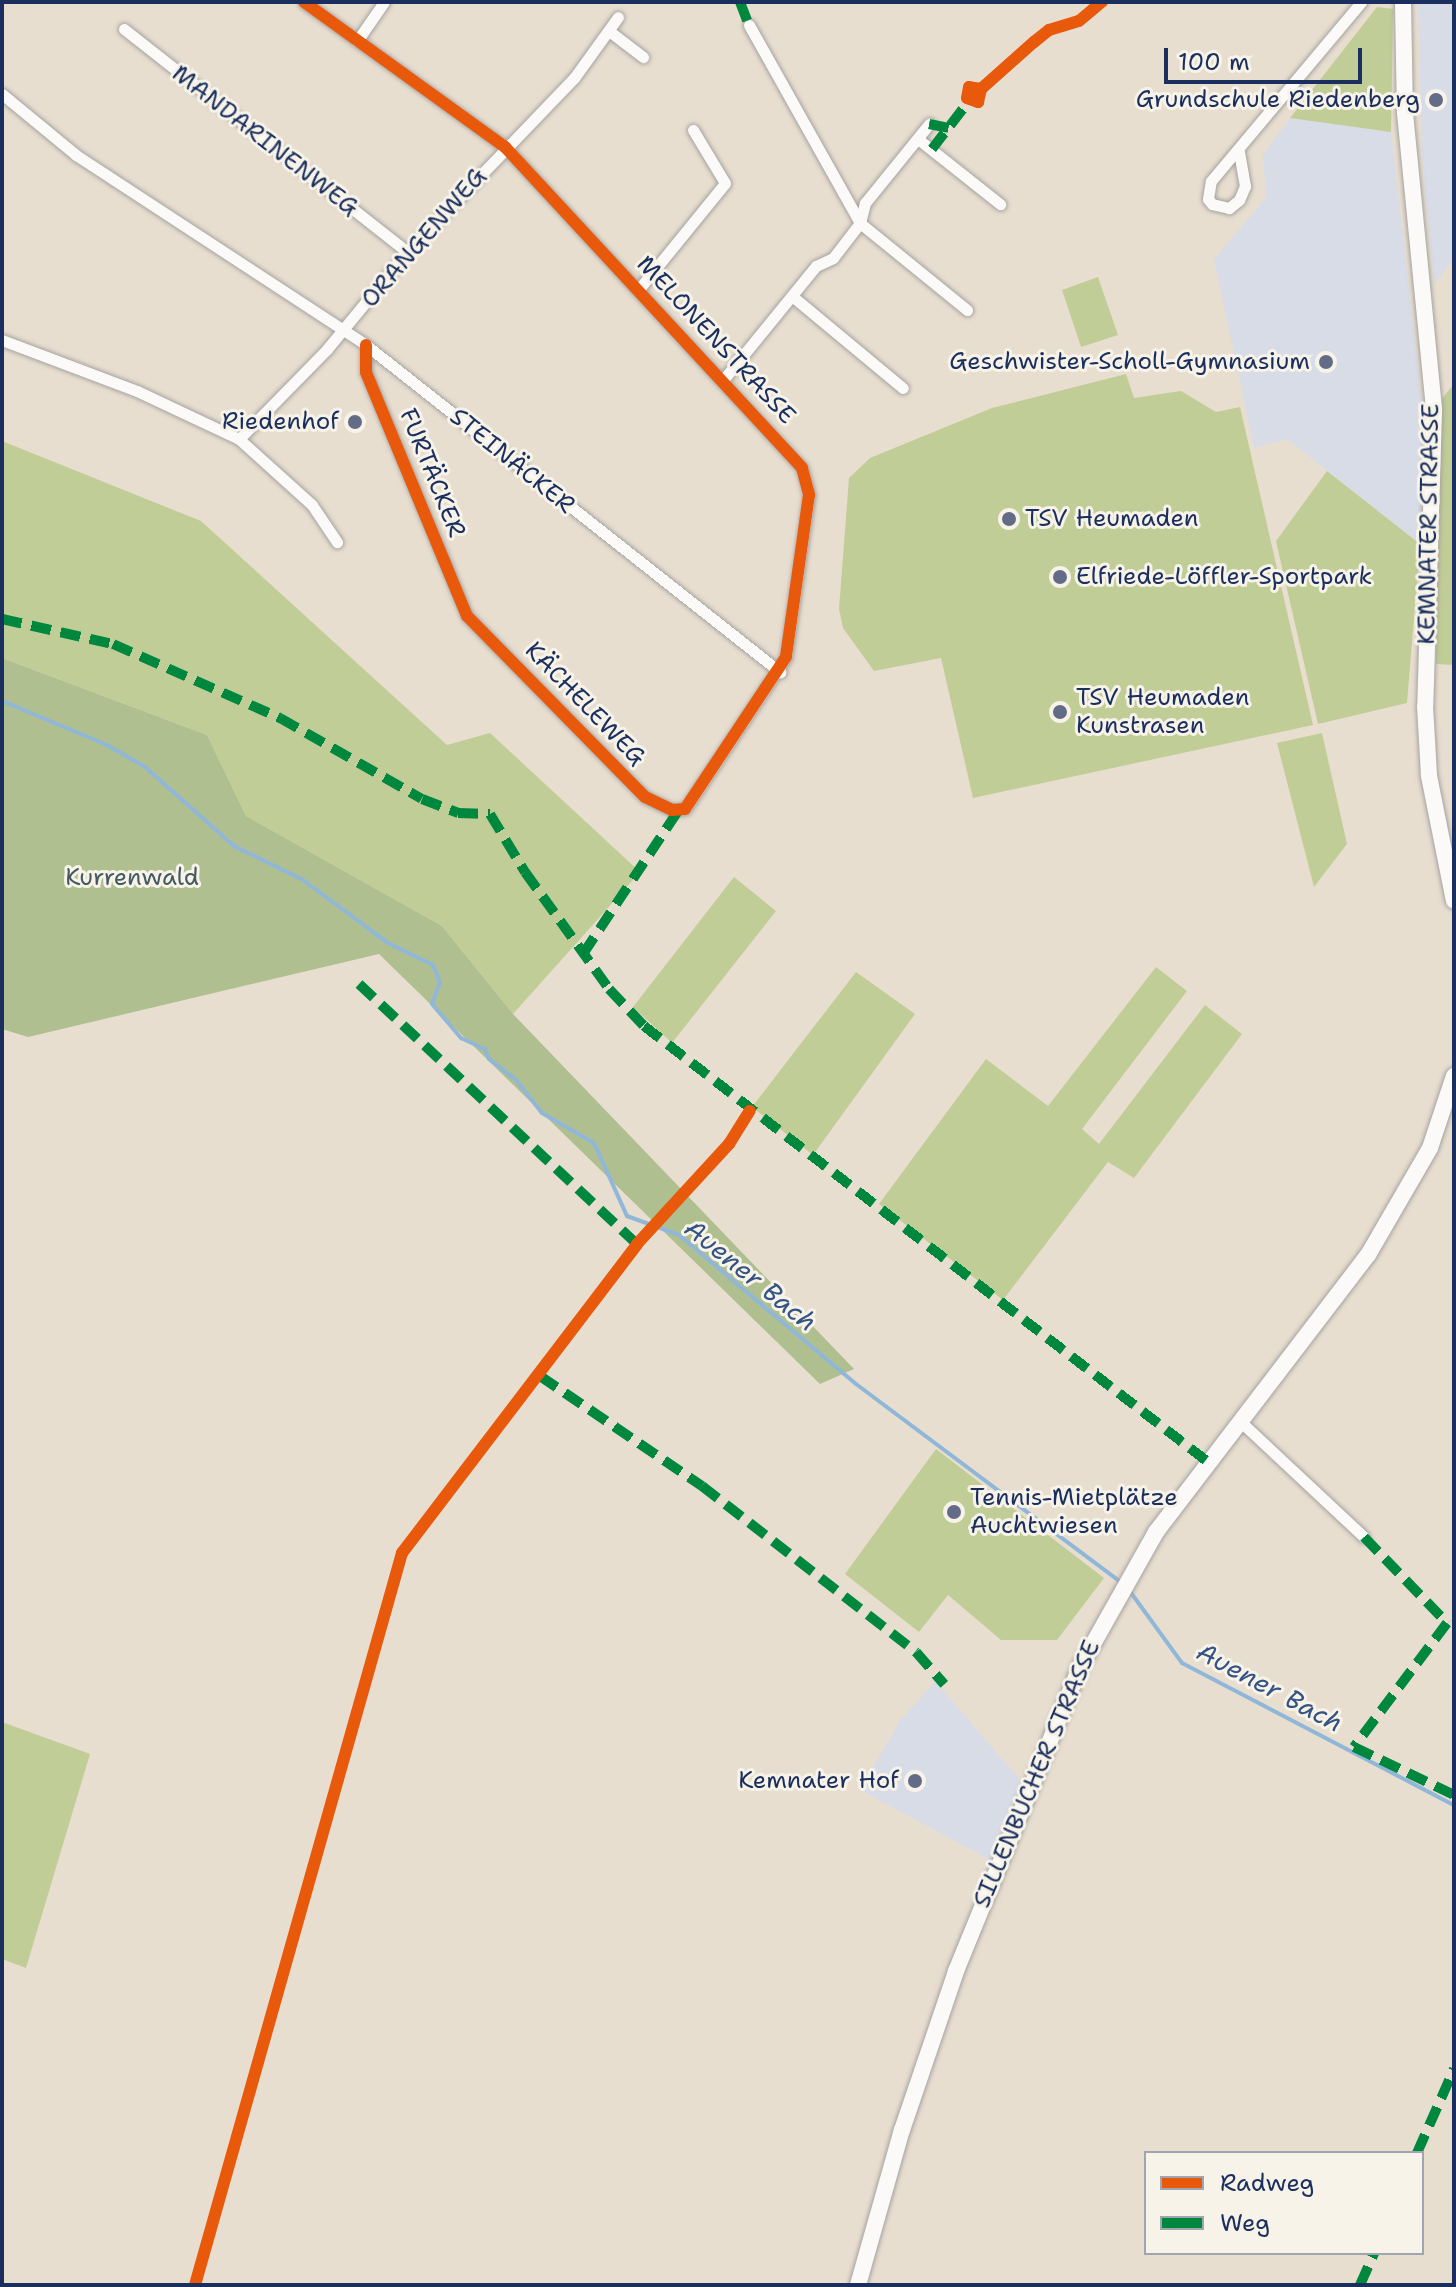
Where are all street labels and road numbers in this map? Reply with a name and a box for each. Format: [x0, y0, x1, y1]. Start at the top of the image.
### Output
street label: MANDARINENWEG [166, 59, 364, 223]
street label: ORANGENWEG [356, 162, 492, 314]
street label: MELONENSTRASSE [631, 250, 801, 430]
street label: STEINÄCKER [444, 402, 580, 520]
street label: KEMNATER STRASSE [1412, 403, 1446, 645]
street label: FURTÄCKER [393, 404, 471, 542]
street label: KÄCHELEWEG [519, 636, 651, 772]
street label: SILLENBUCHER STRASSE [968, 1636, 1106, 1912]

